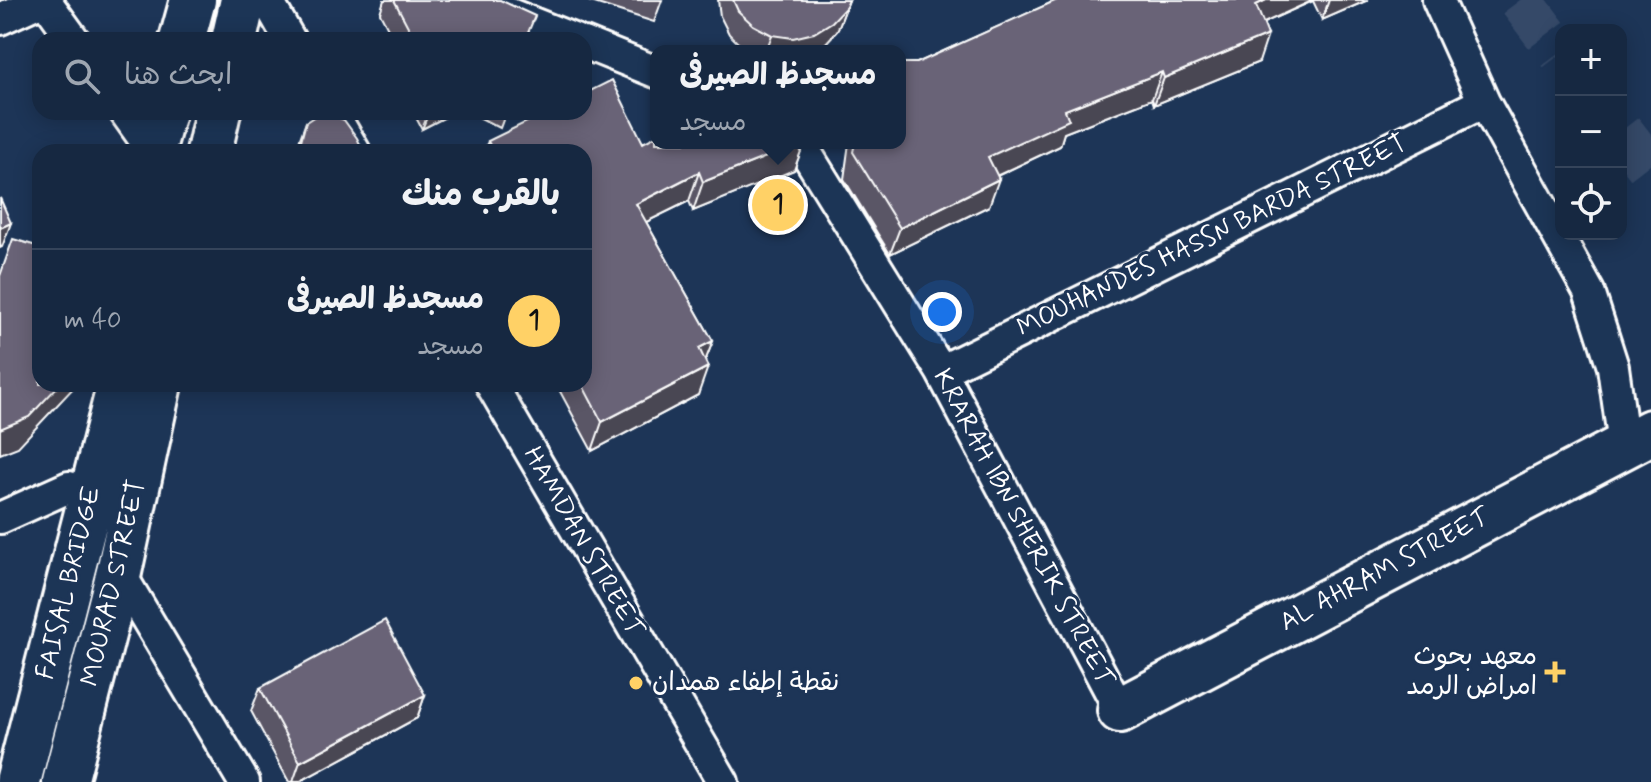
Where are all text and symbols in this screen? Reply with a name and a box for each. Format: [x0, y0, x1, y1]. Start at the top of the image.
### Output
map controls [1555, 24, 1627, 240]
button: + [1555, 24, 1627, 96]
search box [32, 32, 592, 120]
popup [650, 45, 906, 149]
icon: search [60, 54, 104, 98]
text: ابحث هنا [124, 56, 232, 95]
text: مسجدظ الصيرفى [680, 56, 876, 95]
button: − [1555, 96, 1627, 168]
text: مسجد [680, 106, 746, 140]
street label: MOUHANDES HASSN BARDA STREET [1011, 127, 1413, 345]
button: locate [1555, 168, 1627, 240]
text: بالقرب منك [402, 173, 560, 218]
pin: 1 [752, 175, 804, 235]
text: مسجدظ الصيرفى [287, 280, 484, 319]
your location [922, 292, 962, 332]
text: 40 m [64, 304, 122, 338]
text: 1 [528, 304, 540, 338]
text: مسجد [417, 330, 484, 364]
street label: KRARAH IBN SHERIK STREET [925, 363, 1122, 694]
street label: HAMDAN STREET [515, 441, 652, 644]
street label: MOURAD STREET [74, 476, 154, 690]
street label: FAISAL BRIDGE [29, 483, 109, 683]
street label: AL AHRAM STREET [1274, 500, 1497, 640]
place label: معهد بحوث امراض الرمد [1406, 640, 1537, 704]
marker: معهد بحوث امراض الرمد [1544, 661, 1566, 683]
place label: نقطة إطفاء همدان [652, 666, 839, 700]
marker: نقطة إطفاء همدان [627, 674, 645, 692]

